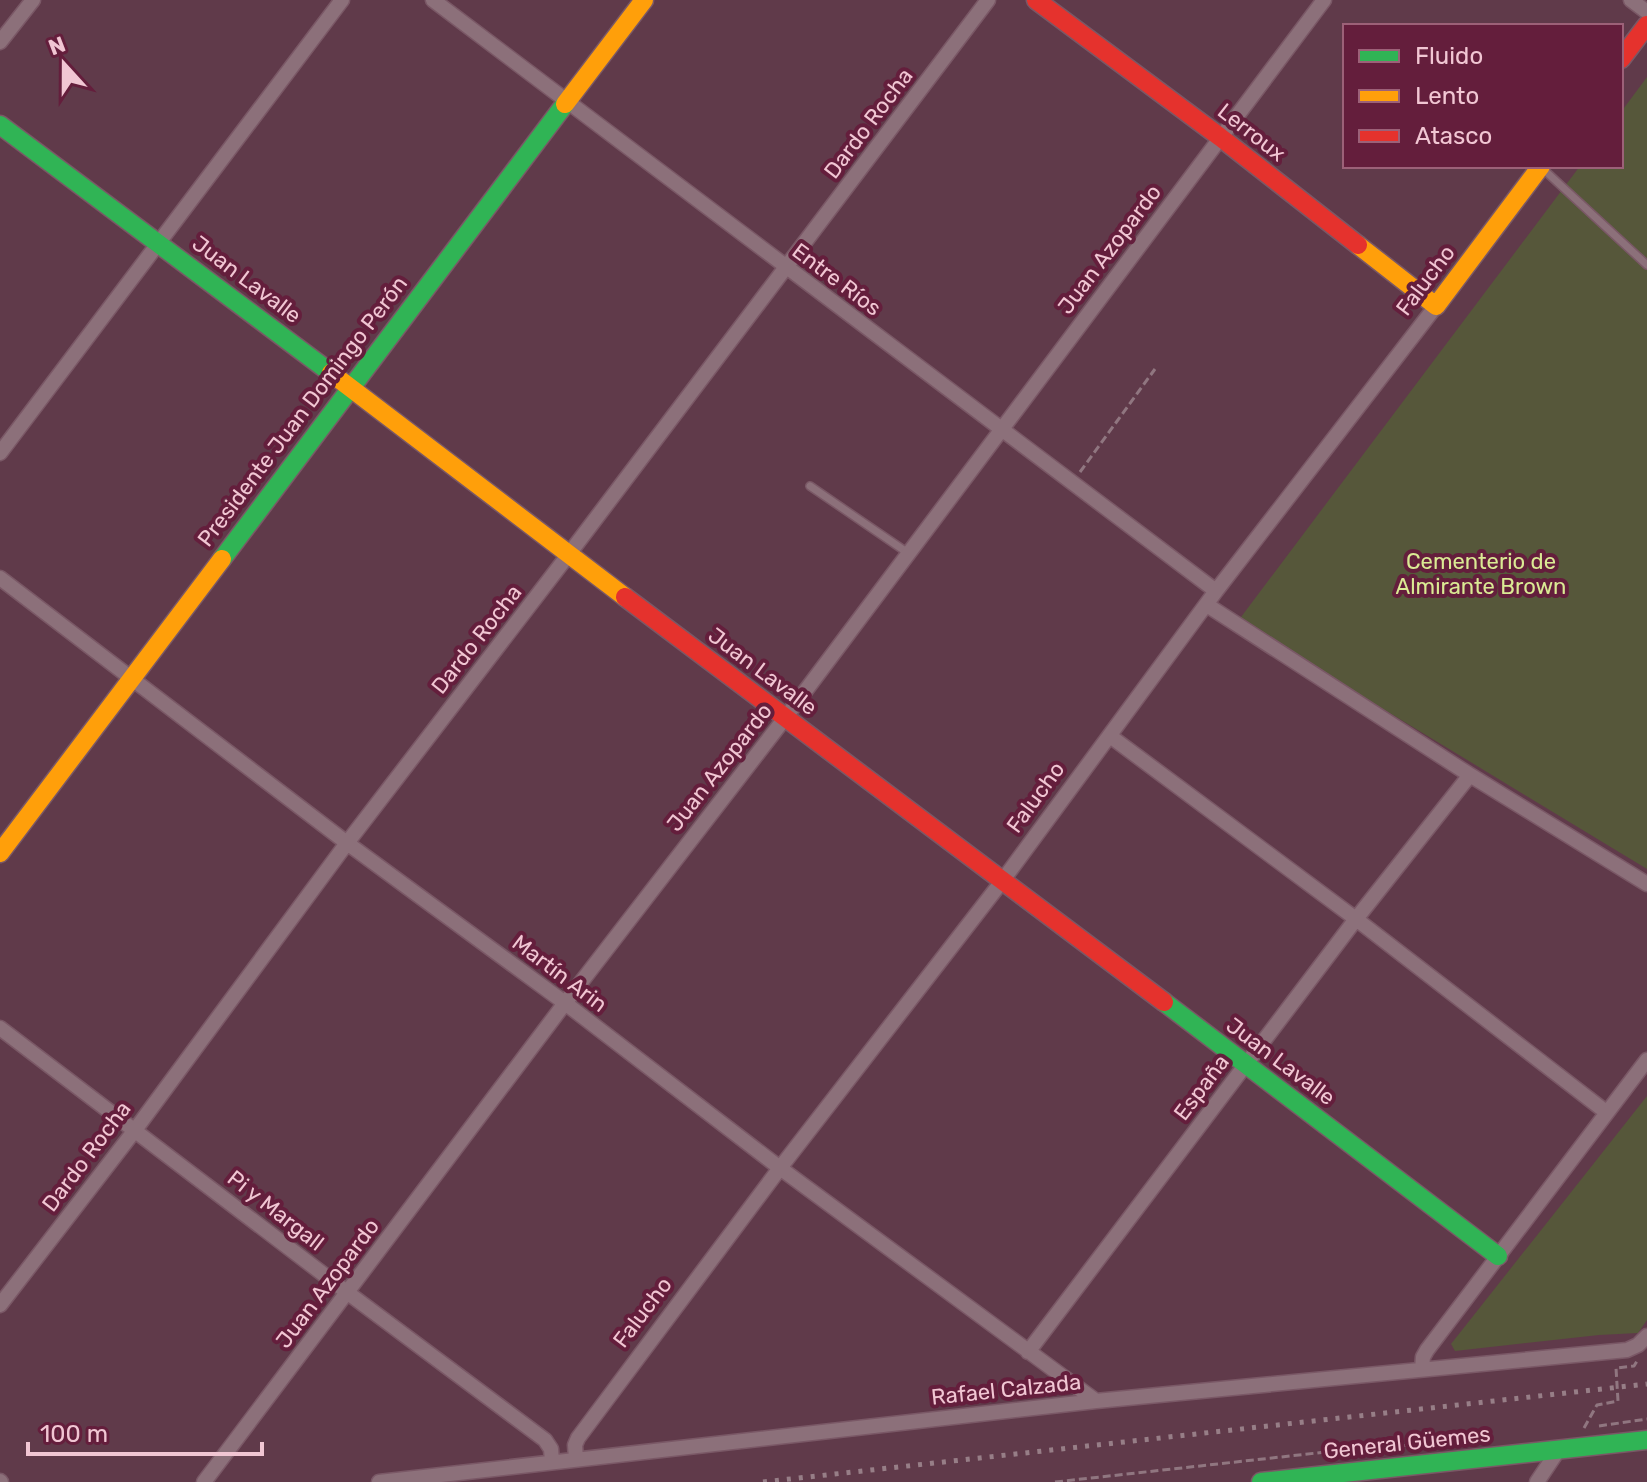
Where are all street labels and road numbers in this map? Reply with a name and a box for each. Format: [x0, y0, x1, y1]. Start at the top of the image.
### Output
street label: Dardo Rocha [818, 63, 919, 184]
street label: Lerroux [1212, 98, 1291, 167]
street label: Juan Azopardo [1052, 179, 1167, 319]
street label: Juan Lavalle [187, 230, 306, 329]
street label: Entre Ríos [787, 237, 887, 322]
street label: Falucho [1390, 240, 1461, 321]
street label: Presidente Juan Domingo Perón [192, 271, 413, 552]
street label: Dardo Rocha [425, 579, 527, 699]
street label: Juan Lavalle [703, 622, 822, 721]
street label: Juan Azopardo [661, 698, 778, 837]
street label: Falucho [1001, 757, 1070, 838]
street label: Martín Arin [507, 929, 612, 1018]
street label: Juan Lavalle [1221, 1012, 1340, 1111]
street label: España [1168, 1049, 1235, 1125]
street label: Dardo Rocha [36, 1096, 137, 1217]
street label: Pi y Margall [222, 1164, 329, 1256]
street label: Juan Azopardo [270, 1213, 385, 1353]
street label: Falucho [607, 1272, 678, 1353]
street label: Rafael Calzada [930, 1368, 1082, 1411]
street label: General Güemes [1322, 1420, 1492, 1465]

